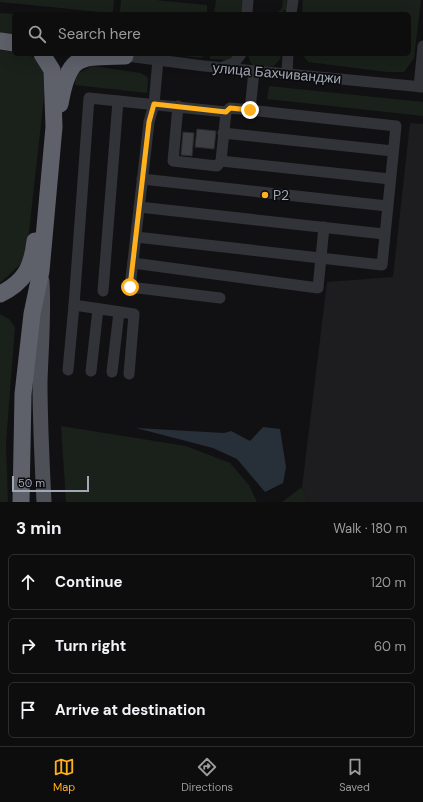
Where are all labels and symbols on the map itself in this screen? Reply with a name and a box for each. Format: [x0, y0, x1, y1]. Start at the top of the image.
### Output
street label: улица Бахчиванджи [212, 58, 342, 88]
route end [241, 101, 259, 119]
place label: P2 [273, 186, 289, 204]
marker: P2 [260, 190, 270, 200]
route start [121, 278, 139, 296]
scale bar [12, 474, 89, 493]

